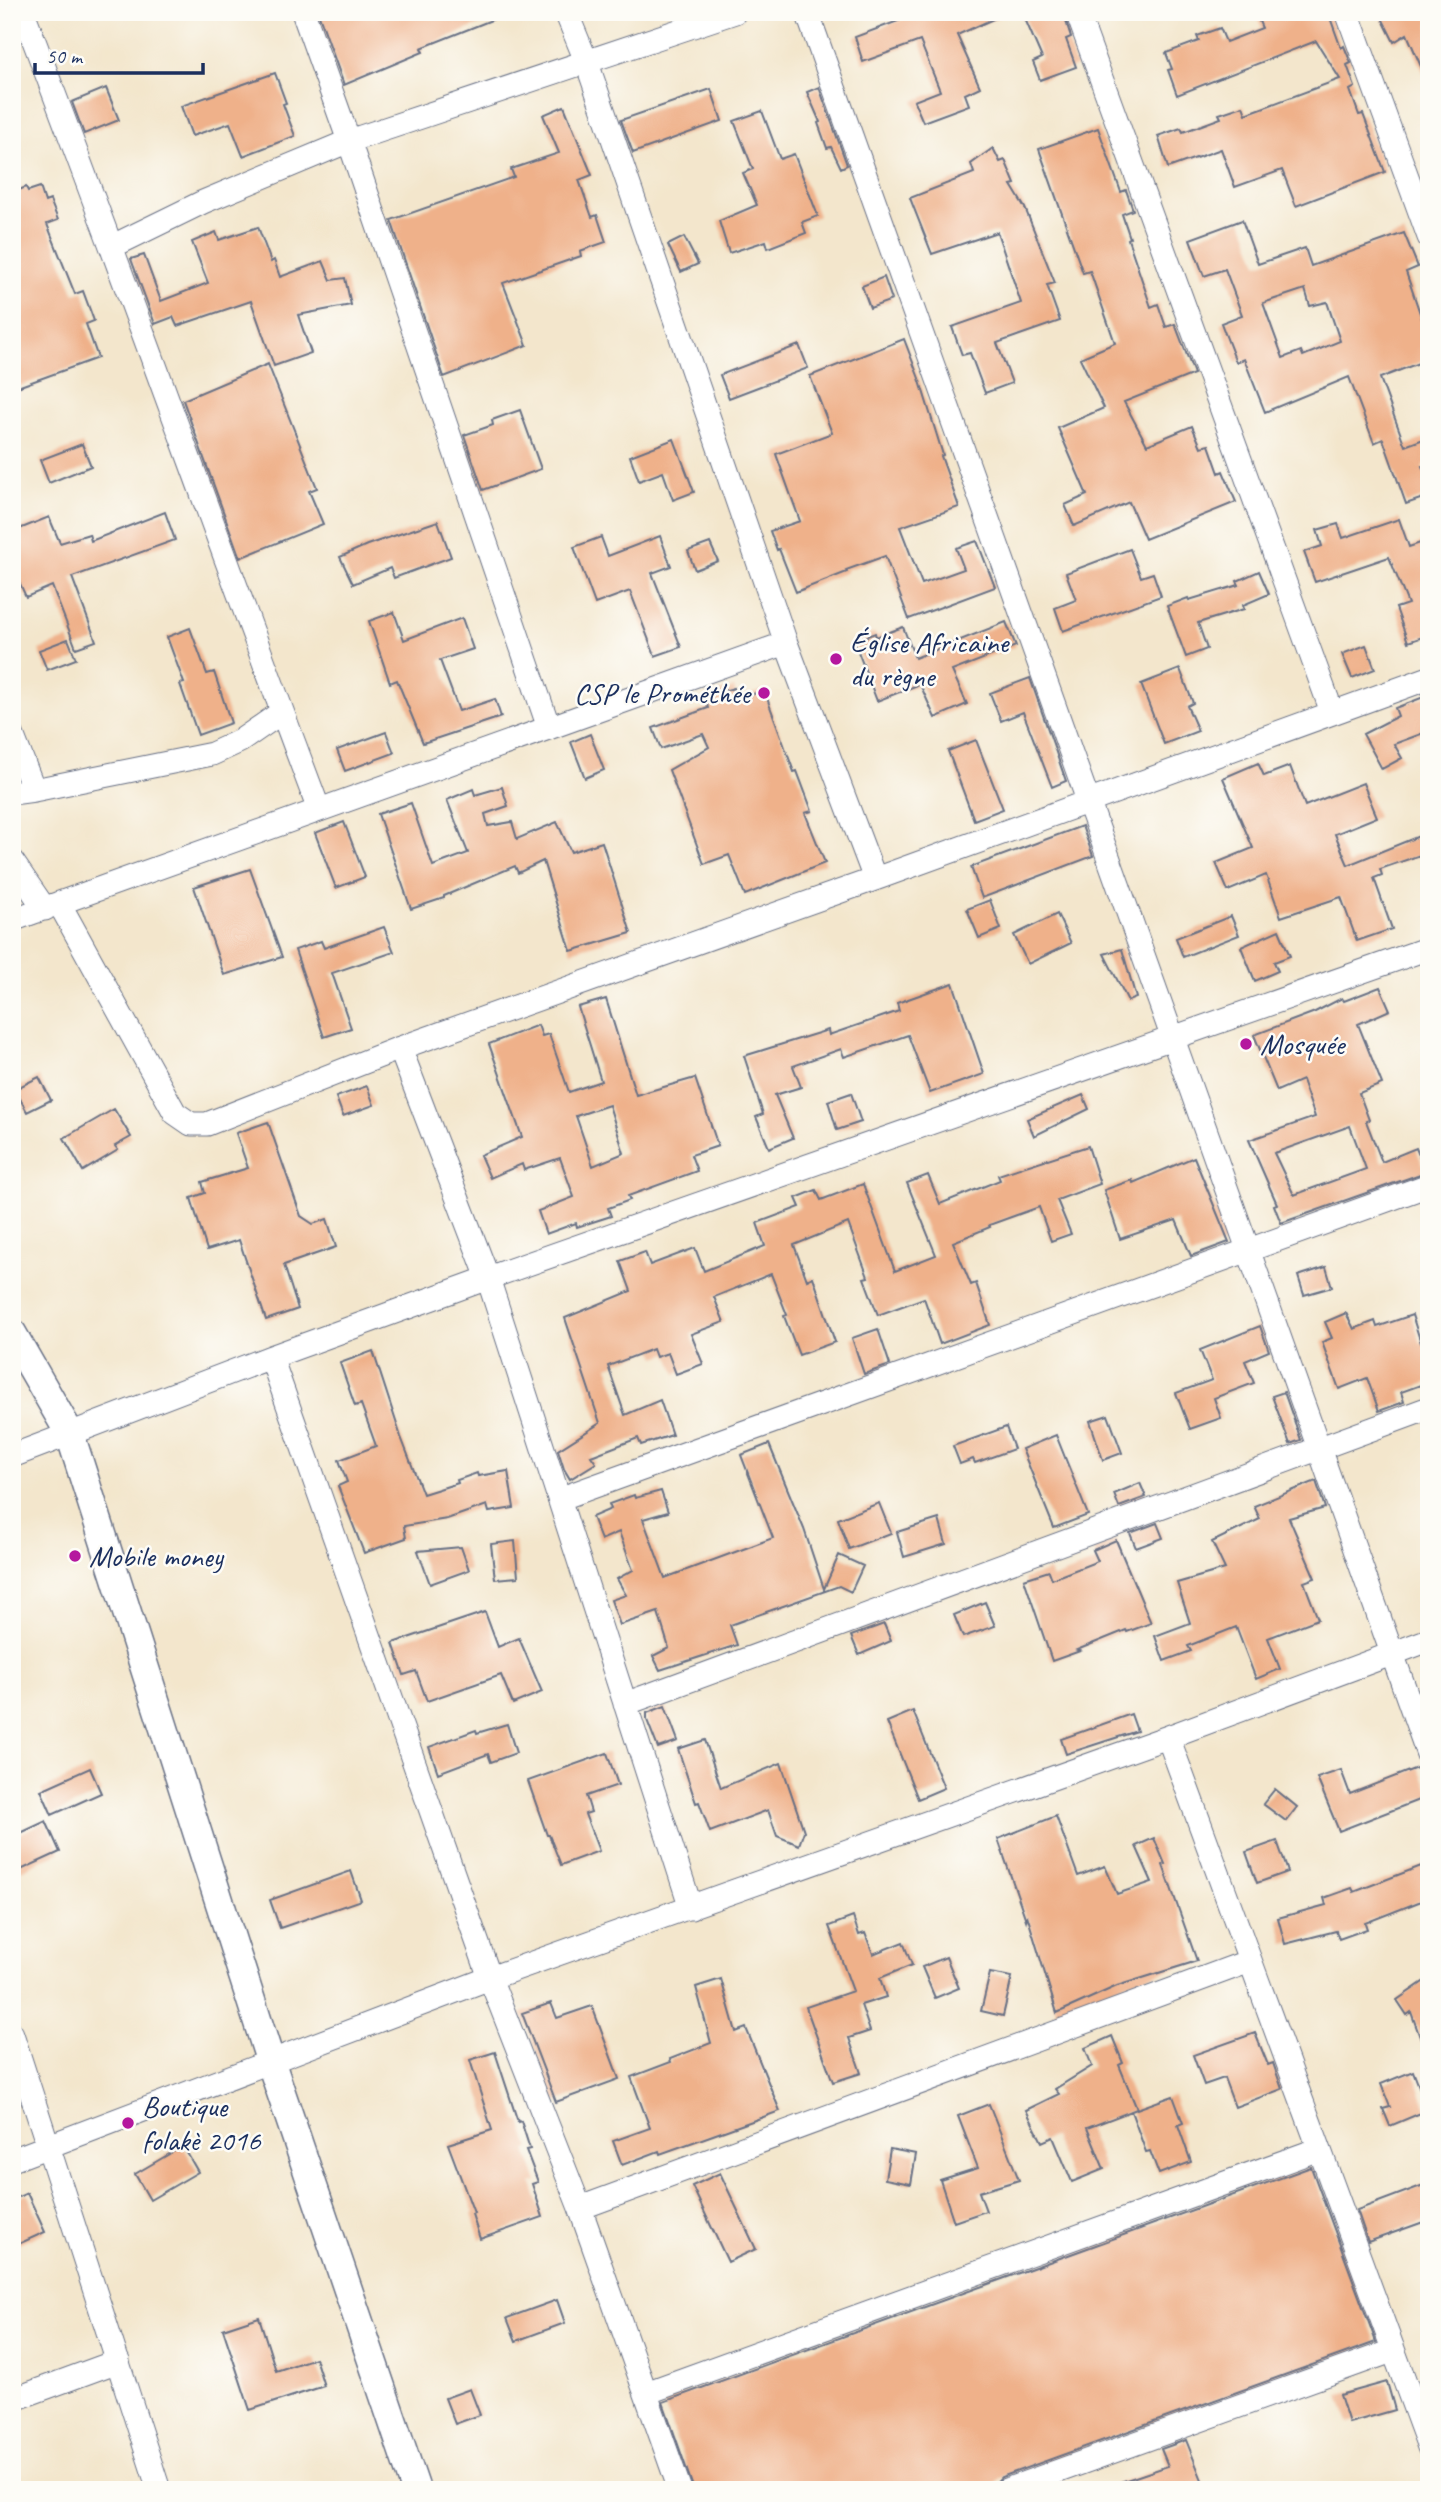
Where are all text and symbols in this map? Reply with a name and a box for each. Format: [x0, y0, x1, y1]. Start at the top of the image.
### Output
scale bar [35, 32, 203, 76]
text: 50 m [46, 43, 84, 69]
place label: Église Africaine du règne [850, 623, 1011, 695]
marker: Église Africaine du règne [828, 651, 844, 667]
place label: CSP le Prométhée [574, 674, 752, 712]
marker: CSP le Prométhée [756, 685, 772, 701]
place label: Mosquée [1260, 1025, 1347, 1063]
marker: Mosquée [1238, 1036, 1254, 1052]
place label: Mobile money [89, 1537, 225, 1575]
marker: Mobile money [67, 1548, 83, 1564]
place label: Boutique folakè 2016 [142, 2087, 262, 2159]
marker: Boutique folakè 2016 [120, 2115, 136, 2131]

